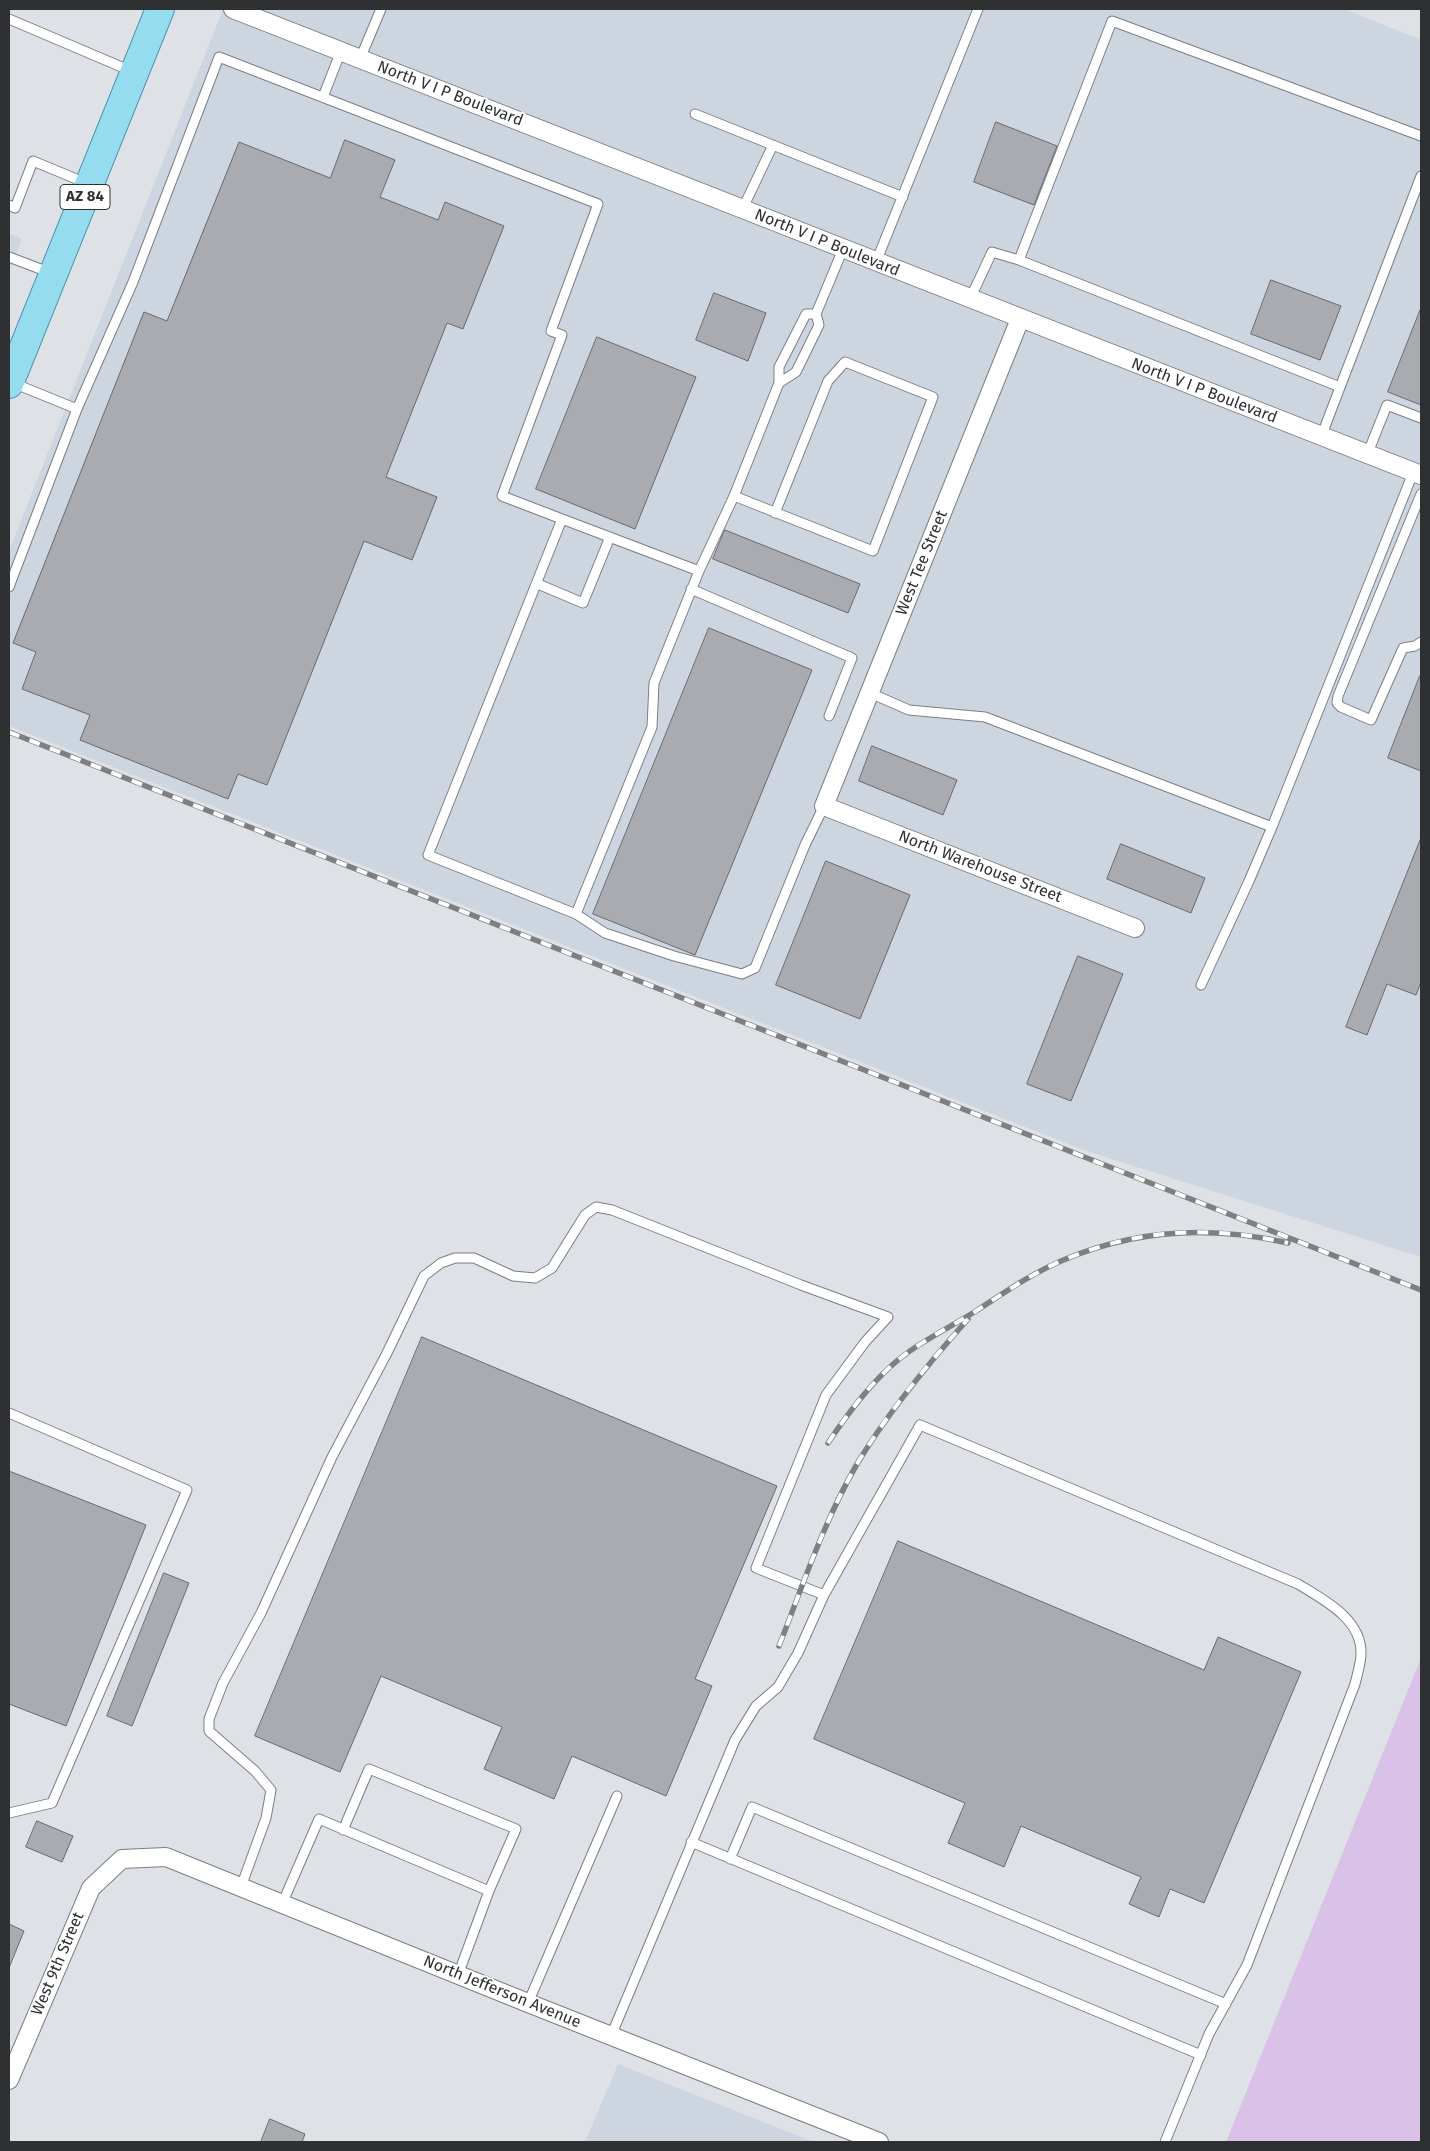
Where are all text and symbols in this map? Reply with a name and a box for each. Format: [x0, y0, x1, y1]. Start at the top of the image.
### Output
street label: North V I P Boulevard [374, 57, 526, 131]
road number: AZ 84 [60, 184, 110, 210]
street label: North V I P Boulevard [752, 205, 902, 281]
street label: North V I P Boulevard [1128, 354, 1280, 428]
street label: West Tee Street [892, 508, 952, 618]
street label: North Warehouse Street [896, 827, 1064, 907]
street label: West 9th Street [28, 1909, 88, 2019]
street label: North Jefferson Avenue [420, 1952, 584, 2032]

